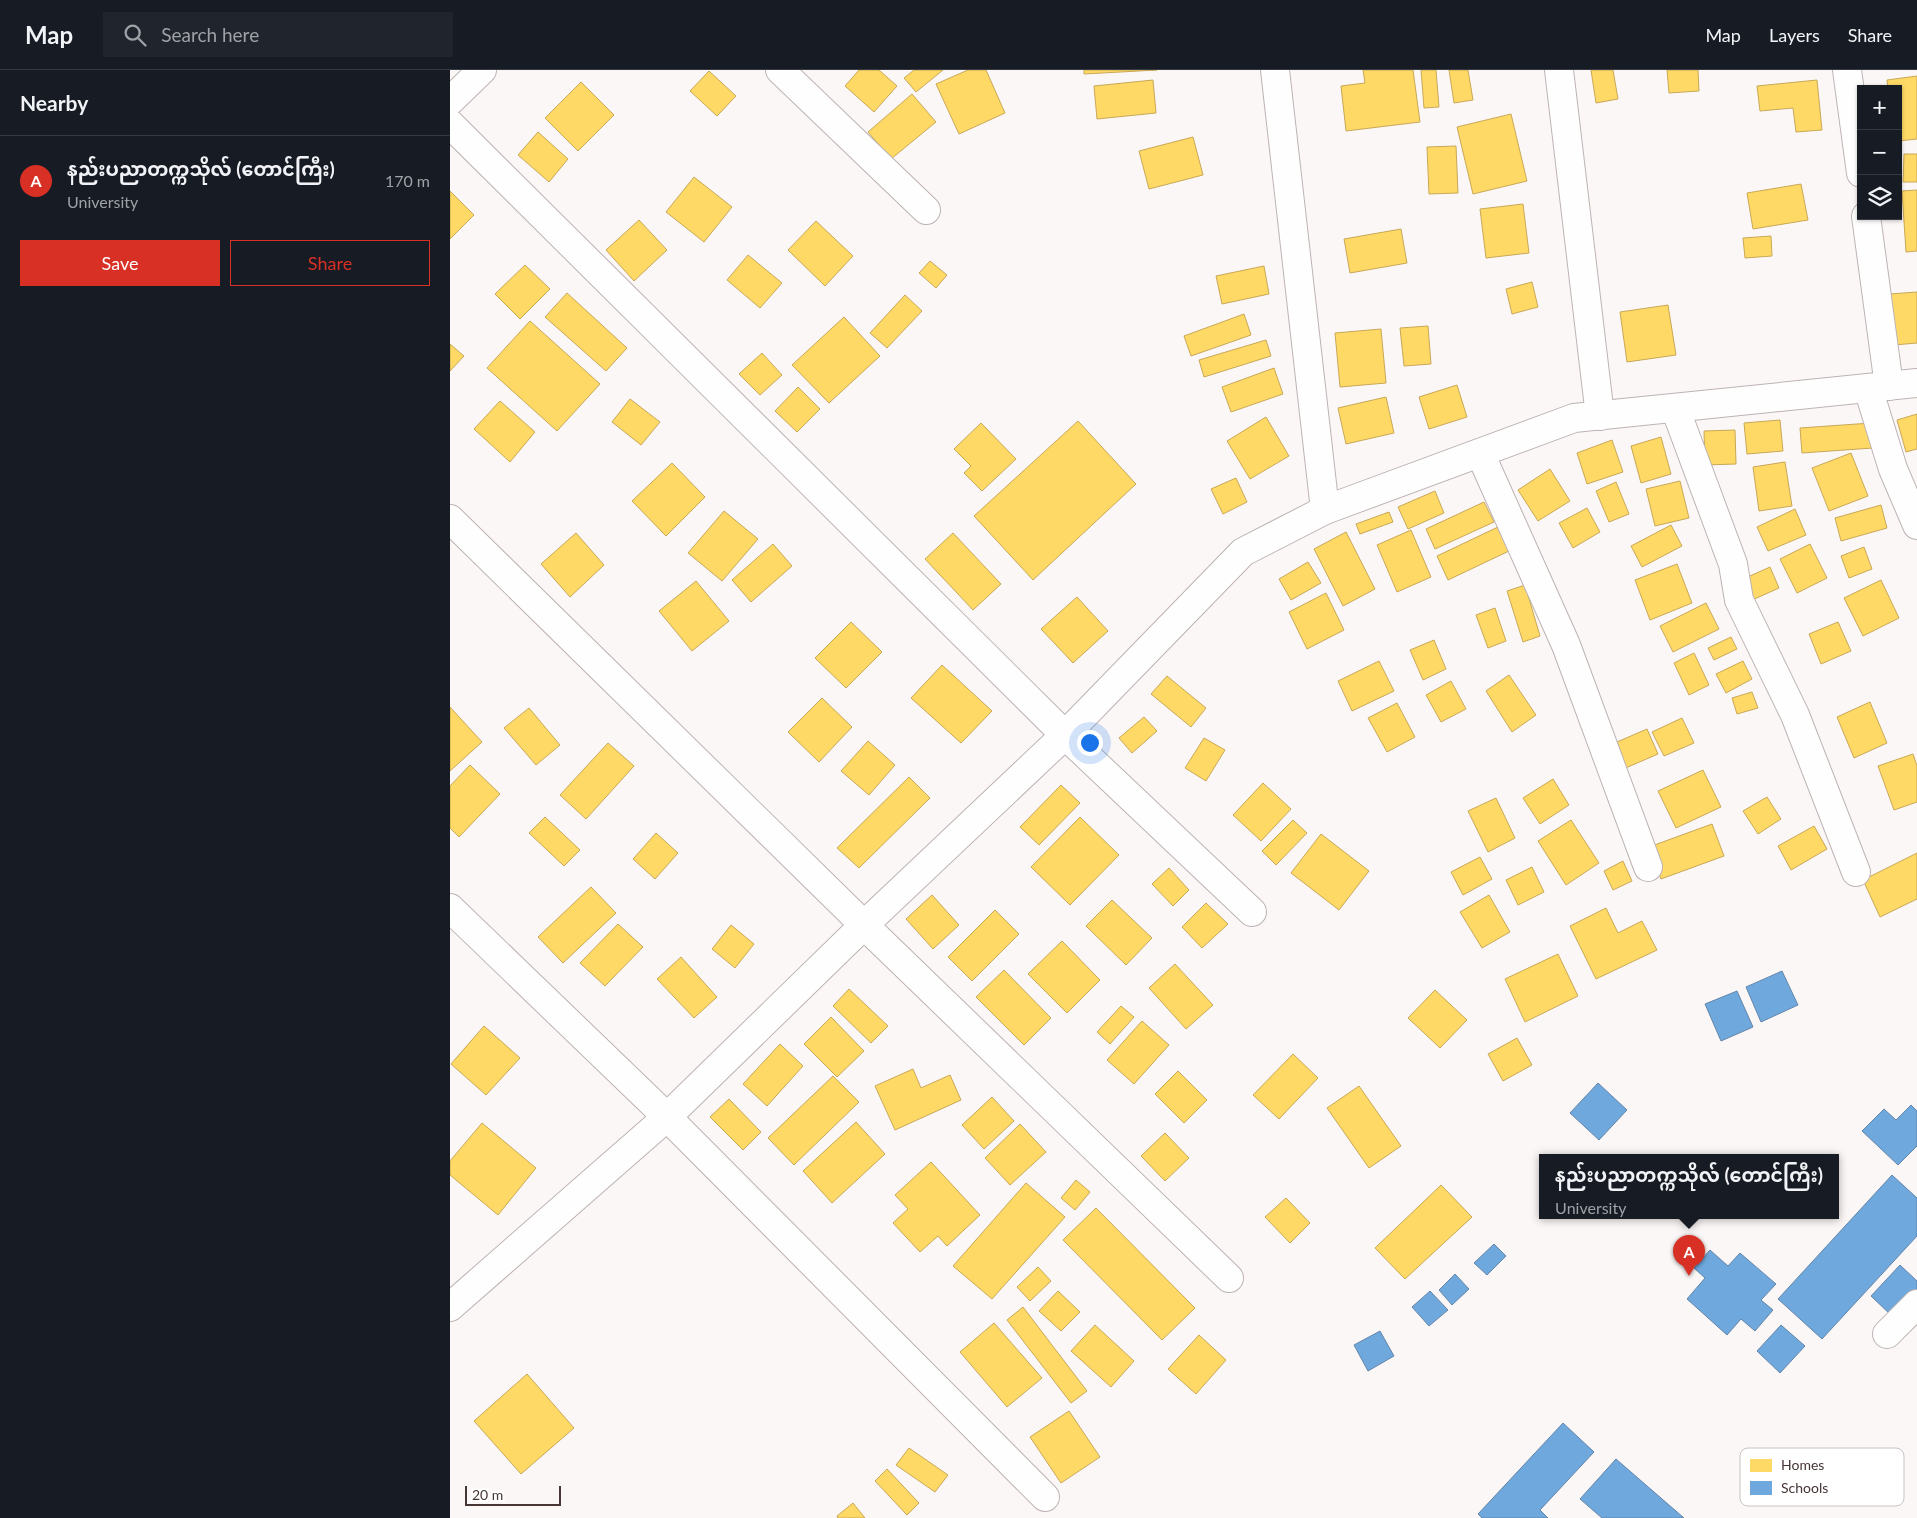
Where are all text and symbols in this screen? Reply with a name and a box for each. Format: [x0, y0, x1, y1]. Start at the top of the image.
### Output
search box [103, 12, 453, 57]
text: Map [25, 20, 73, 49]
icon: search [121, 21, 149, 49]
text: Search here [161, 23, 259, 46]
text: Map [1705, 24, 1741, 46]
text: Layers [1769, 24, 1820, 46]
text: Share [1848, 24, 1892, 46]
map controls [1857, 85, 1902, 220]
button: + [1857, 85, 1902, 130]
text: Nearby [20, 90, 88, 115]
button: − [1857, 130, 1902, 175]
text: နည်းပညာတက္ကသိုလ် (တောင်ကြီး) [67, 157, 335, 180]
text: A [30, 171, 42, 190]
text: 170 m [385, 171, 430, 190]
button: layers [1857, 175, 1902, 220]
text: University [67, 192, 138, 211]
button: Save [20, 240, 220, 286]
button: Share [230, 240, 430, 286]
your location [1077, 730, 1103, 756]
popup [1539, 1154, 1839, 1219]
text: နည်းပညာတက္ကသိုလ် (တောင်ကြီး) [1555, 1163, 1823, 1186]
text: University [1555, 1198, 1626, 1217]
pin: A [1673, 1235, 1705, 1276]
legend [1740, 1448, 1904, 1506]
text: Homes [1781, 1456, 1824, 1473]
text: Schools [1781, 1479, 1828, 1496]
scale bar [465, 1483, 561, 1506]
text: 20 m [472, 1486, 503, 1503]

